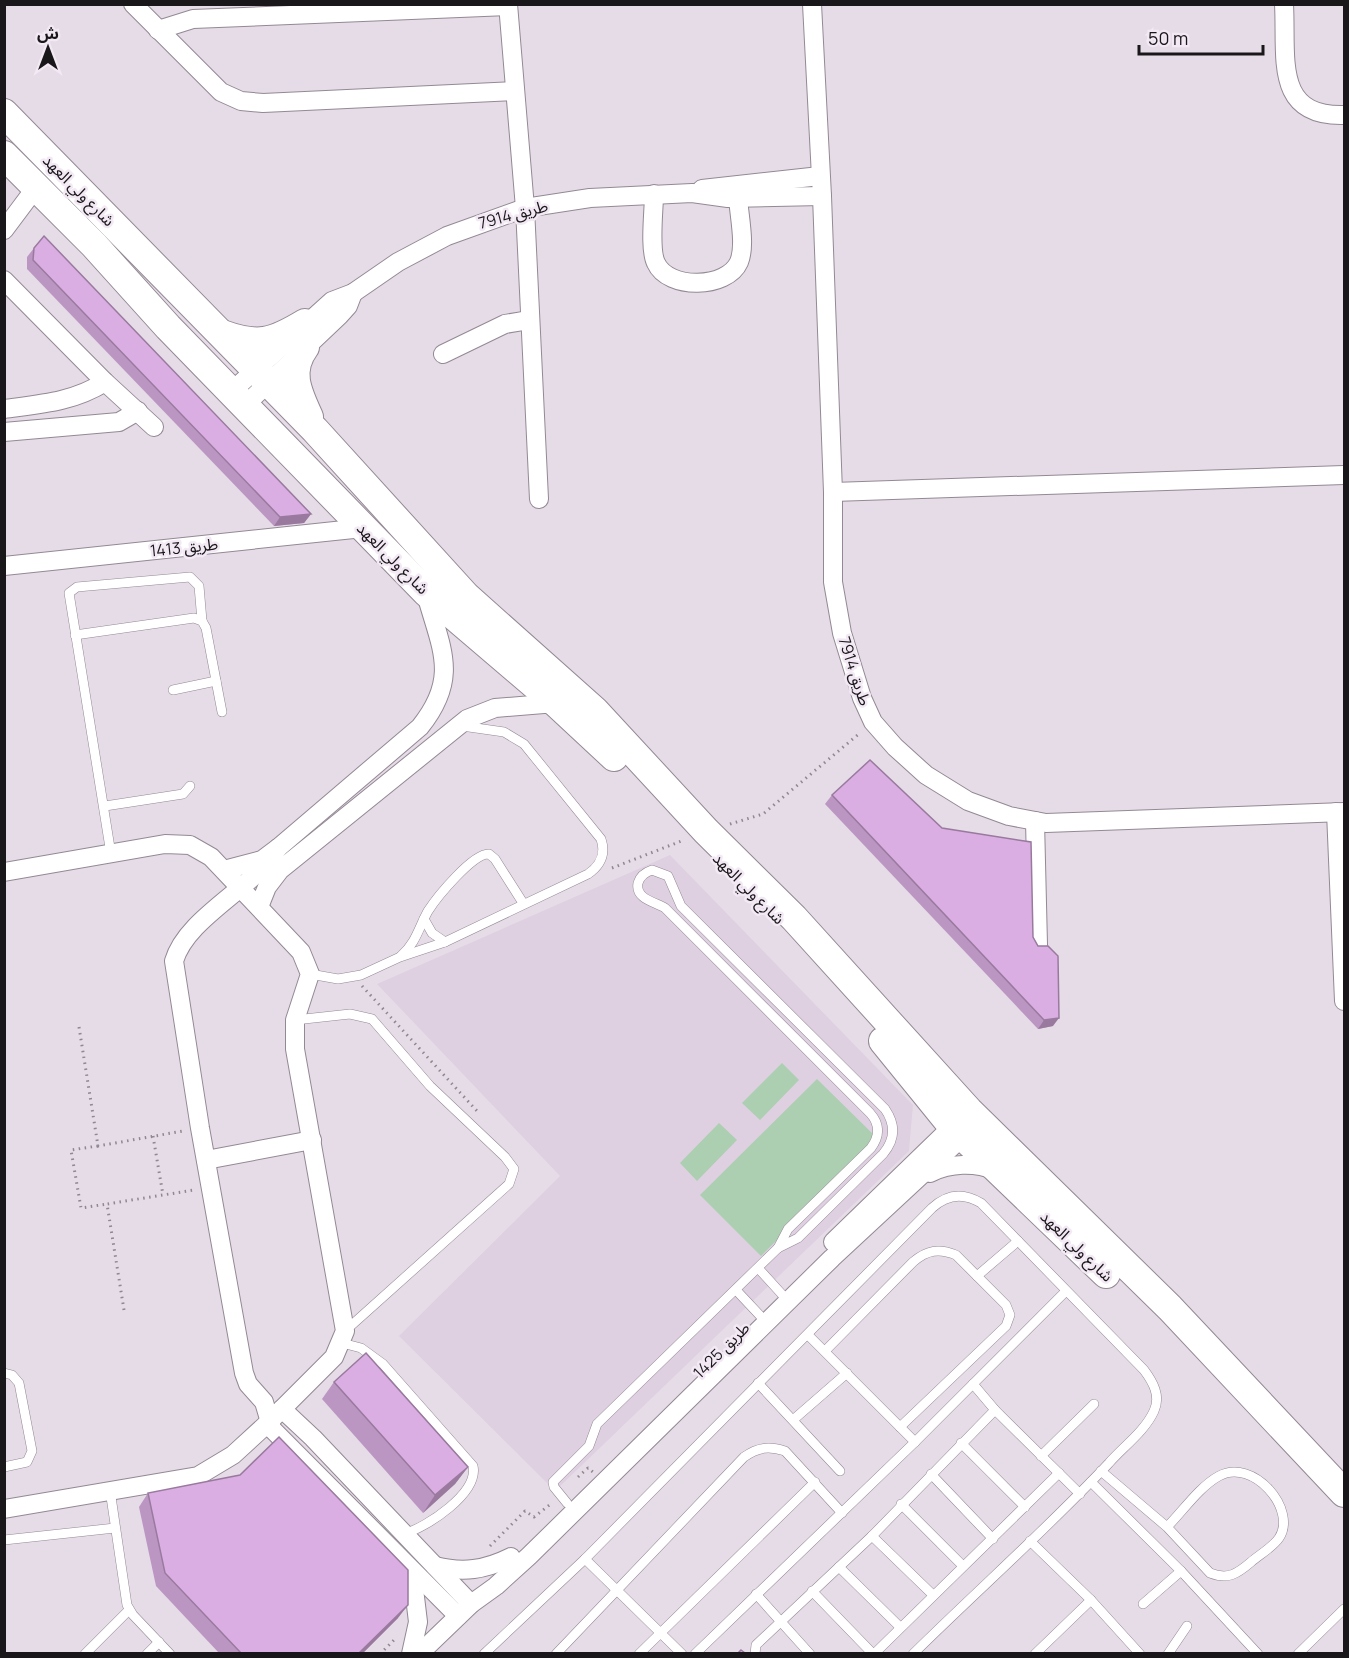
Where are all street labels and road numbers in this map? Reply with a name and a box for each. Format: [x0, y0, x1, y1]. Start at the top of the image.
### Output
street label: شارع ولي العهد [37, 149, 120, 232]
street label: طريق 7914 [476, 194, 550, 234]
street label: شارع ولي العهد [351, 517, 434, 600]
street label: طريق 1413 [149, 532, 219, 562]
street label: طريق 7914 [834, 634, 877, 708]
street label: شارع ولي العهد [707, 847, 790, 930]
street label: شارع ولي العهد [1034, 1206, 1118, 1288]
street label: طريق 1425 [688, 1317, 754, 1383]

